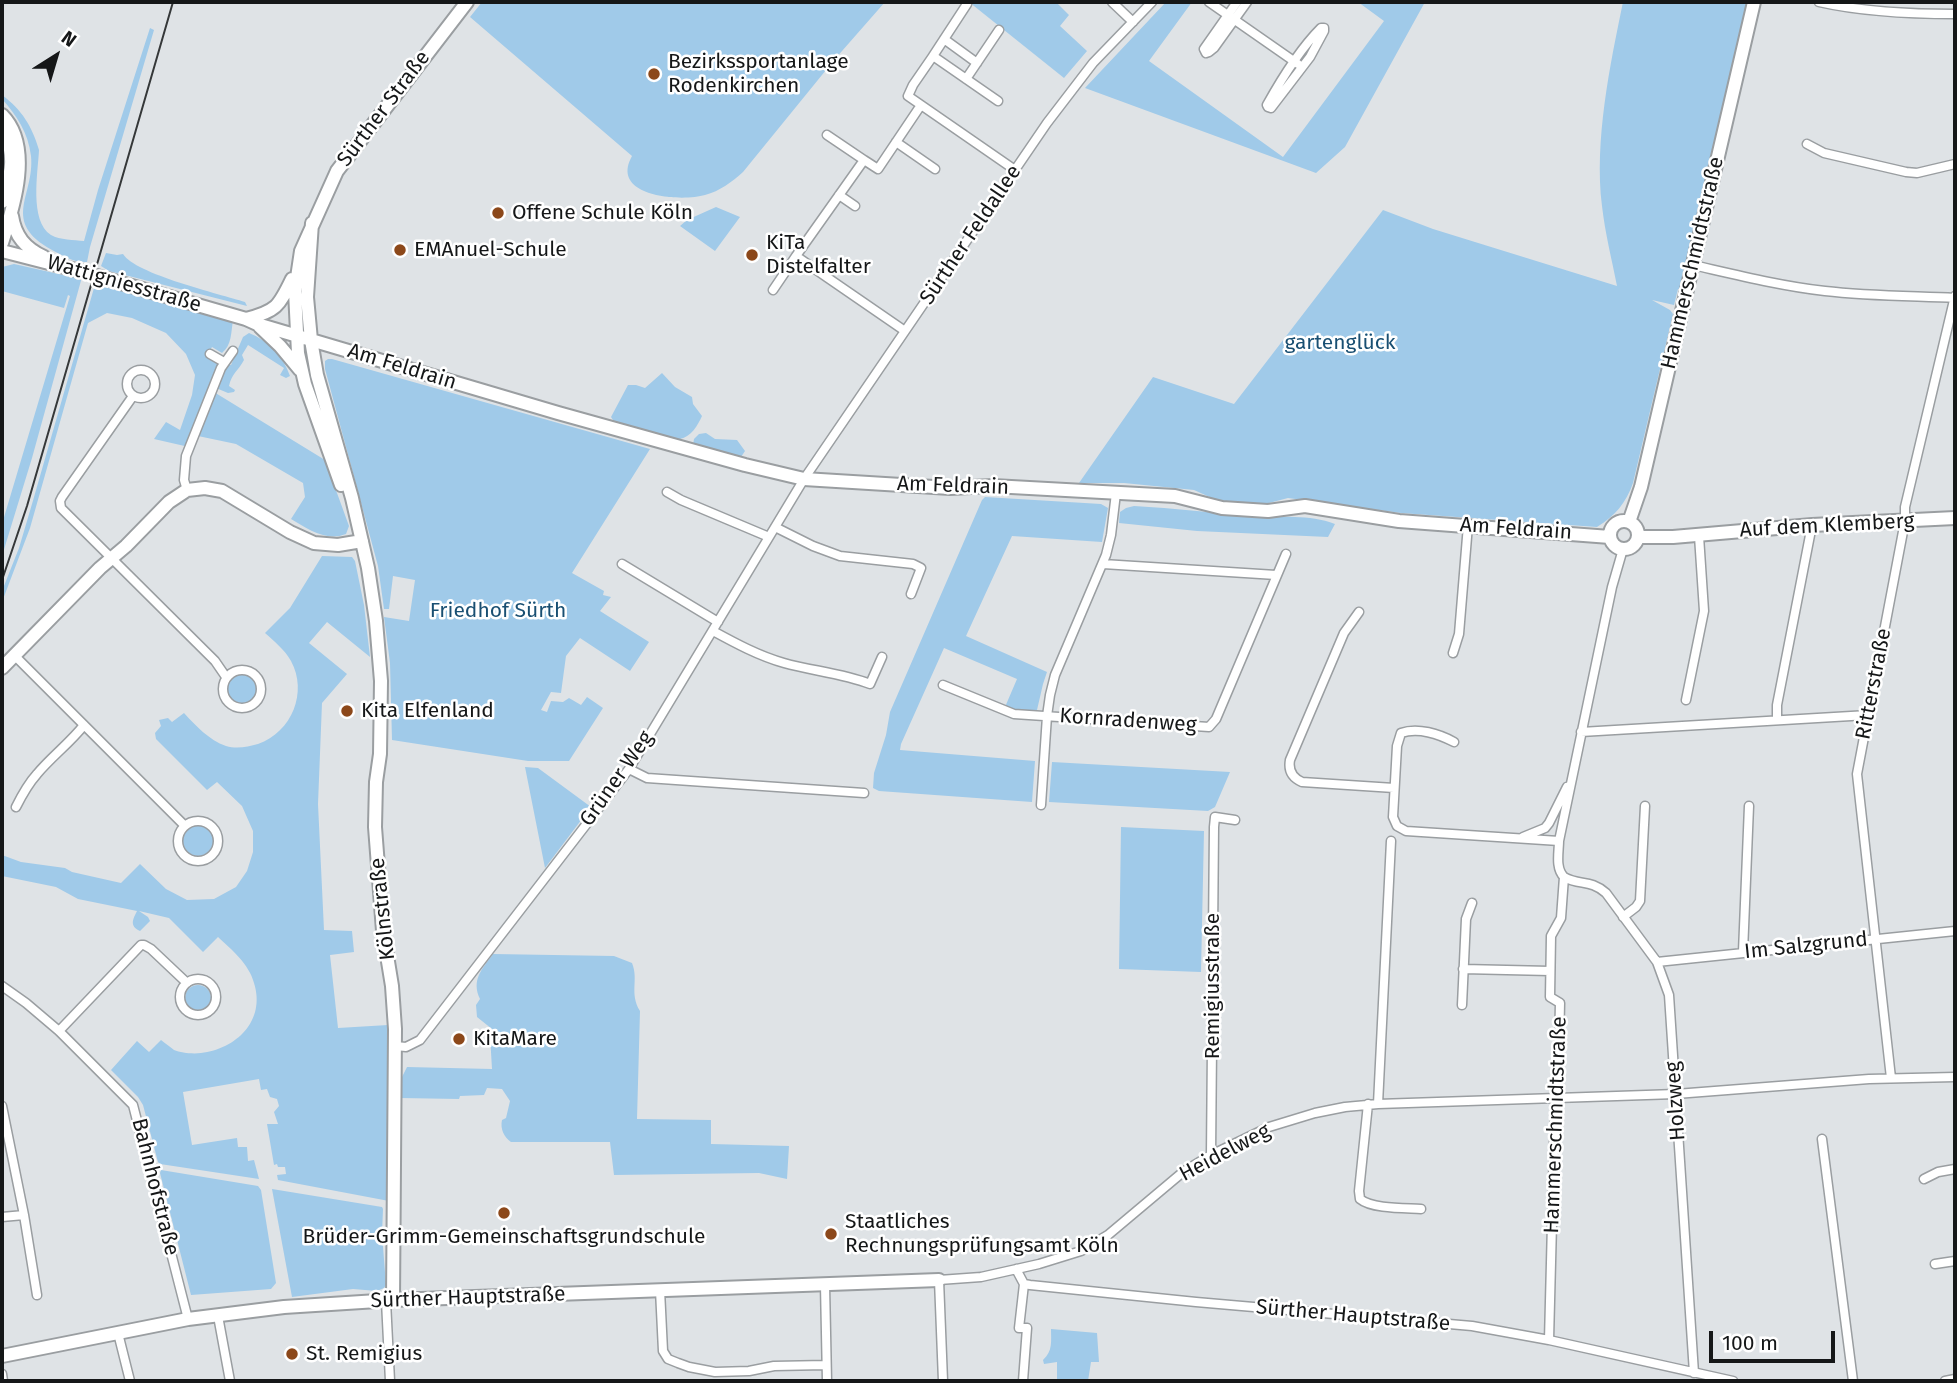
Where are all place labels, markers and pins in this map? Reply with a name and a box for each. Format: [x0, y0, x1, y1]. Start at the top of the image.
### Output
place label: Bezirkssportanlage Rodenkirchen [668, 49, 849, 99]
marker: Bezirkssportanlage Rodenkirchen [646, 66, 662, 82]
place label: Offene Schule Köln [512, 200, 693, 226]
marker: Offene Schule Köln [490, 205, 506, 221]
place label: KiTa Distelfalter [766, 230, 871, 280]
place label: EMAnuel-Schule [414, 237, 567, 263]
marker: EMAnuel-Schule [392, 242, 408, 258]
marker: KiTa Distelfalter [744, 247, 760, 263]
place label: Kita Elfenland [361, 698, 494, 724]
marker: Kita Elfenland [339, 703, 355, 719]
place label: KitaMare [473, 1026, 557, 1052]
marker: KitaMare [451, 1031, 467, 1047]
marker: Brüder-Grimm-Gemeinschaftsgrundschule [496, 1205, 512, 1221]
place label: Staatliches Rechnungsprüfungsamt Köln [845, 1209, 1119, 1259]
place label: Brüder-Grimm-Gemeinschaftsgrundschule [302, 1224, 706, 1250]
marker: Staatliches Rechnungsprüfungsamt Köln [823, 1226, 839, 1242]
place label: St. Remigius [306, 1341, 422, 1367]
marker: St. Remigius [284, 1346, 300, 1362]

